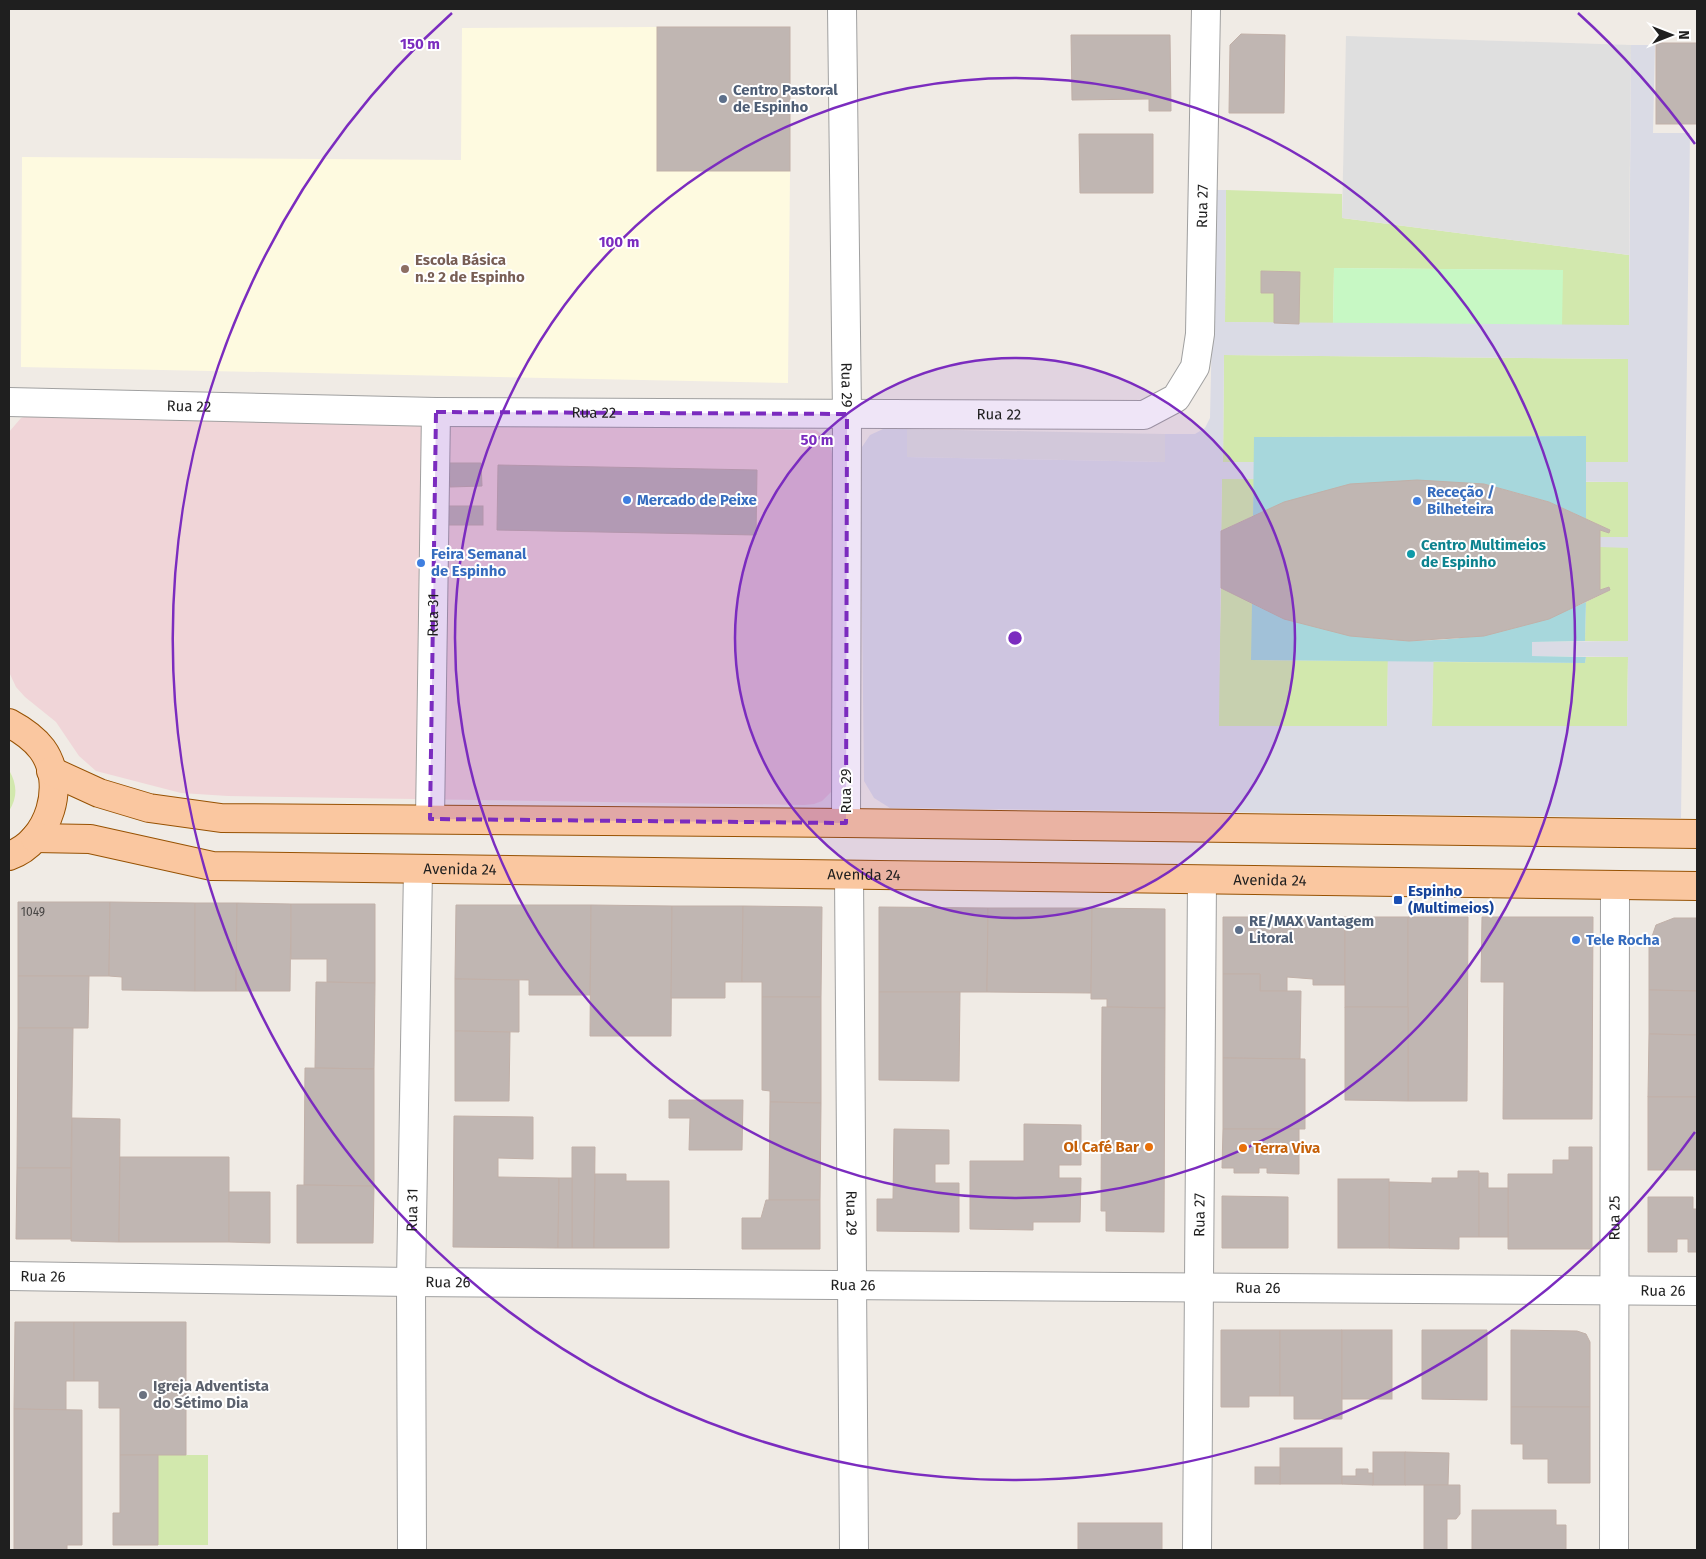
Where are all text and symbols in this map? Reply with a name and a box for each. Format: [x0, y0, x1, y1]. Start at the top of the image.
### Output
north arrow [1646, 10, 1696, 60]
text: N [1675, 30, 1692, 40]
text: 150 m [400, 35, 440, 53]
place label: Centro Pastoral de Espinho [733, 81, 838, 116]
marker: Centro Pastoral de Espinho [717, 93, 729, 105]
street label: Rua 27 [1193, 184, 1212, 228]
text: 100 m [599, 233, 639, 251]
place label: Escola Básica n.º 2 de Espinho [415, 251, 525, 286]
marker: Escola Básica n.º 2 de Espinho [399, 263, 411, 275]
street label: Rua 29 [837, 362, 856, 408]
street label: Rua 22 [166, 397, 212, 416]
street label: Rua 22 [571, 404, 616, 422]
street label: Rua 22 [976, 405, 1021, 423]
text: 50 m [800, 431, 834, 449]
place label: Receção / Bilheteira [1427, 483, 1495, 518]
place label: Mercado de Peixe [637, 491, 757, 509]
marker: Mercado de Peixe [621, 494, 633, 506]
marker: Receção / Bilheteira [1411, 495, 1423, 507]
place label: Centro Multimeios de Espinho [1421, 536, 1546, 571]
place label: Feira Semanal de Espinho [431, 545, 527, 580]
marker: Centro Multimeios de Espinho [1405, 548, 1417, 560]
marker: Feira Semanal de Espinho [415, 557, 427, 569]
street label: Rua 31 [424, 593, 442, 637]
centre of rings [1006, 629, 1024, 647]
street label: Rua 29 [837, 768, 855, 814]
street label: Avenida 24 [423, 860, 497, 879]
street label: Avenida 24 [827, 865, 901, 884]
street label: Avenida 24 [1233, 871, 1307, 890]
place label: Espinho (Multimeios) [1408, 882, 1494, 917]
marker: Espinho (Multimeios) [1392, 894, 1404, 906]
house number: 1049 [21, 905, 45, 919]
place label: RE/MAX Vantagem Litoral [1249, 912, 1374, 947]
marker: RE/MAX Vantagem Litoral [1233, 924, 1245, 936]
place label: Tele Rocha [1586, 931, 1660, 949]
marker: Tele Rocha [1570, 934, 1582, 946]
place label: Ol Café Bar [1063, 1138, 1140, 1156]
place label: Terra Viva [1253, 1139, 1320, 1157]
marker: Ol Café Bar [1143, 1141, 1155, 1153]
marker: Terra Viva [1237, 1142, 1249, 1154]
street label: Rua 31 [403, 1188, 422, 1232]
street label: Rua 29 [842, 1190, 861, 1236]
street label: Rua 27 [1190, 1193, 1209, 1237]
street label: Rua 25 [1605, 1196, 1624, 1240]
street label: Rua 26 [20, 1267, 66, 1286]
street label: Rua 26 [425, 1273, 471, 1291]
street label: Rua 26 [830, 1276, 876, 1294]
street label: Rua 26 [1235, 1279, 1281, 1297]
street label: Rua 26 [1640, 1282, 1686, 1300]
place label: Igreja Adventista do Sétimo Dia [153, 1377, 269, 1412]
marker: Igreja Adventista do Sétimo Dia [137, 1389, 149, 1401]

